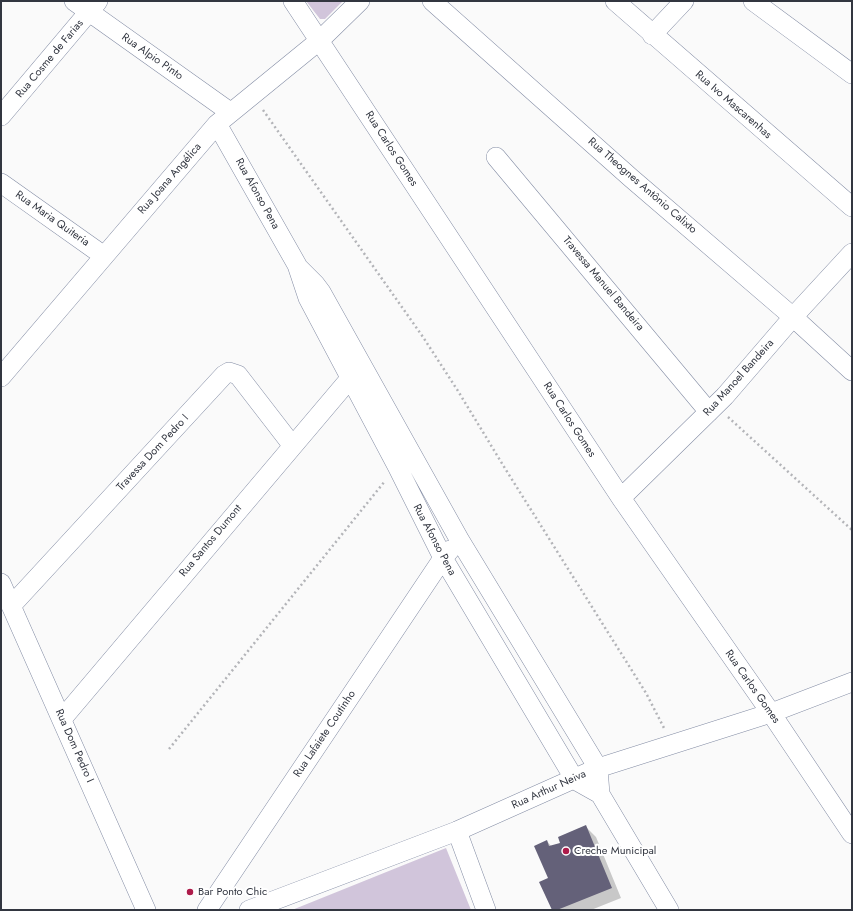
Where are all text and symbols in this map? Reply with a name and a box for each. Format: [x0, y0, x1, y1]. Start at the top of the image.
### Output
street label: Rua Cosme de Farias [13, 17, 87, 101]
street label: Rua Alpio Pinto [119, 31, 185, 83]
street label: Rua Ivo Mascarenhas [692, 68, 774, 142]
street label: Rua Carlos Gomes [362, 109, 420, 189]
street label: Rua Theognes Antônio Calixto [585, 135, 699, 237]
street label: Rua Joana Angélica [136, 141, 204, 217]
street label: Rua Afonso Pena [232, 156, 282, 232]
street label: Rua Maria Quiteria [12, 188, 92, 250]
street label: Travessa Manuel Bandeira [560, 234, 646, 334]
street label: Rua Manoel Bandeira [701, 337, 777, 419]
street label: Rua Carlos Gomes [540, 380, 598, 460]
street label: Travessa Dom Pedro I [114, 412, 192, 494]
street label: Rua Santos Dumont [177, 502, 245, 580]
street label: Rua Afonso Pena [410, 502, 458, 578]
street label: Rua Carlos Gomes [722, 648, 782, 726]
street label: Rua Lafaiete Coutinho [291, 688, 359, 780]
street label: Rua Dom Pedro I [52, 707, 96, 785]
street label: Rua Arthur Neiva [510, 768, 588, 812]
place label: Creche Municipal [574, 844, 656, 858]
marker: Creche Municipal [561, 846, 571, 856]
place label: Bar Ponto Chic [198, 885, 267, 899]
marker: Bar Ponto Chic [185, 887, 195, 897]

